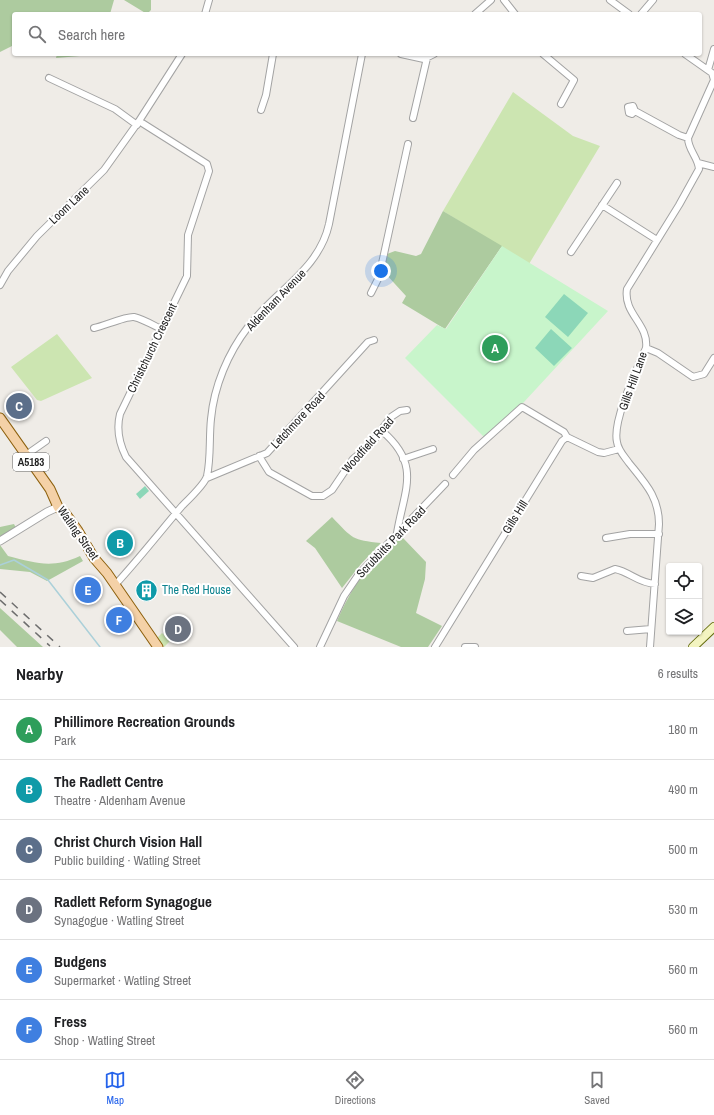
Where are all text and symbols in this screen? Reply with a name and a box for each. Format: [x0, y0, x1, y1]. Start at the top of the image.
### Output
search box [12, 12, 702, 56]
icon: search [26, 23, 48, 45]
text: Search here [58, 24, 125, 45]
street label: Loom Lane [46, 182, 92, 228]
your location [371, 261, 391, 281]
street label: Aldenham Avenue [242, 266, 309, 335]
street label: Christchurch Crescent [123, 300, 181, 395]
pin: A [482, 333, 508, 363]
street label: Gills Hill Lane [615, 349, 651, 413]
street label: Letchmore Road [267, 388, 329, 452]
pin: C [6, 391, 32, 421]
street label: Woodfield Road [338, 413, 398, 477]
road number: A5183 [13, 453, 49, 471]
street label: Gills Hill [499, 497, 531, 537]
street label: Watling Street [54, 503, 102, 563]
street label: Scrubbitts Park Road [353, 503, 429, 581]
pin: B [107, 528, 133, 558]
map controls [666, 563, 702, 635]
button: locate [666, 563, 702, 599]
pin: E [75, 575, 101, 605]
building icon: The Red House [134, 577, 160, 603]
place label: The Red House [162, 582, 231, 598]
button: layers [666, 599, 702, 635]
pin: F [106, 605, 132, 635]
pin: D [165, 614, 191, 644]
text: Nearby [16, 662, 63, 685]
text: 6 results [658, 665, 698, 682]
text: Phillimore Recreation Grounds [54, 711, 235, 732]
text: A [25, 721, 33, 738]
text: 180 m [668, 721, 698, 738]
text: Park [54, 732, 76, 749]
text: The Radlett Centre [54, 771, 163, 792]
text: B [25, 781, 33, 798]
text: 490 m [668, 781, 698, 798]
text: Theatre · Aldenham Avenue [54, 792, 185, 809]
text: Christ Church Vision Hall [54, 831, 202, 852]
text: C [25, 841, 33, 858]
text: 500 m [668, 841, 698, 858]
text: Public building · Watling Street [54, 852, 201, 869]
text: Radlett Reform Synagogue [54, 891, 212, 912]
text: D [25, 901, 33, 918]
text: 530 m [668, 901, 698, 918]
text: Synagogue · Watling Street [54, 912, 184, 929]
text: Budgens [54, 951, 107, 972]
text: E [25, 961, 33, 978]
text: 560 m [668, 961, 698, 978]
text: Supermarket · Watling Street [54, 972, 191, 989]
text: Fress [54, 1011, 87, 1032]
text: F [26, 1021, 32, 1038]
text: 560 m [668, 1021, 698, 1038]
text: Shop · Watling Street [54, 1032, 155, 1049]
tab: Map [104, 1069, 126, 1107]
tab: Directions [335, 1069, 376, 1107]
tab: Saved [584, 1069, 610, 1107]

